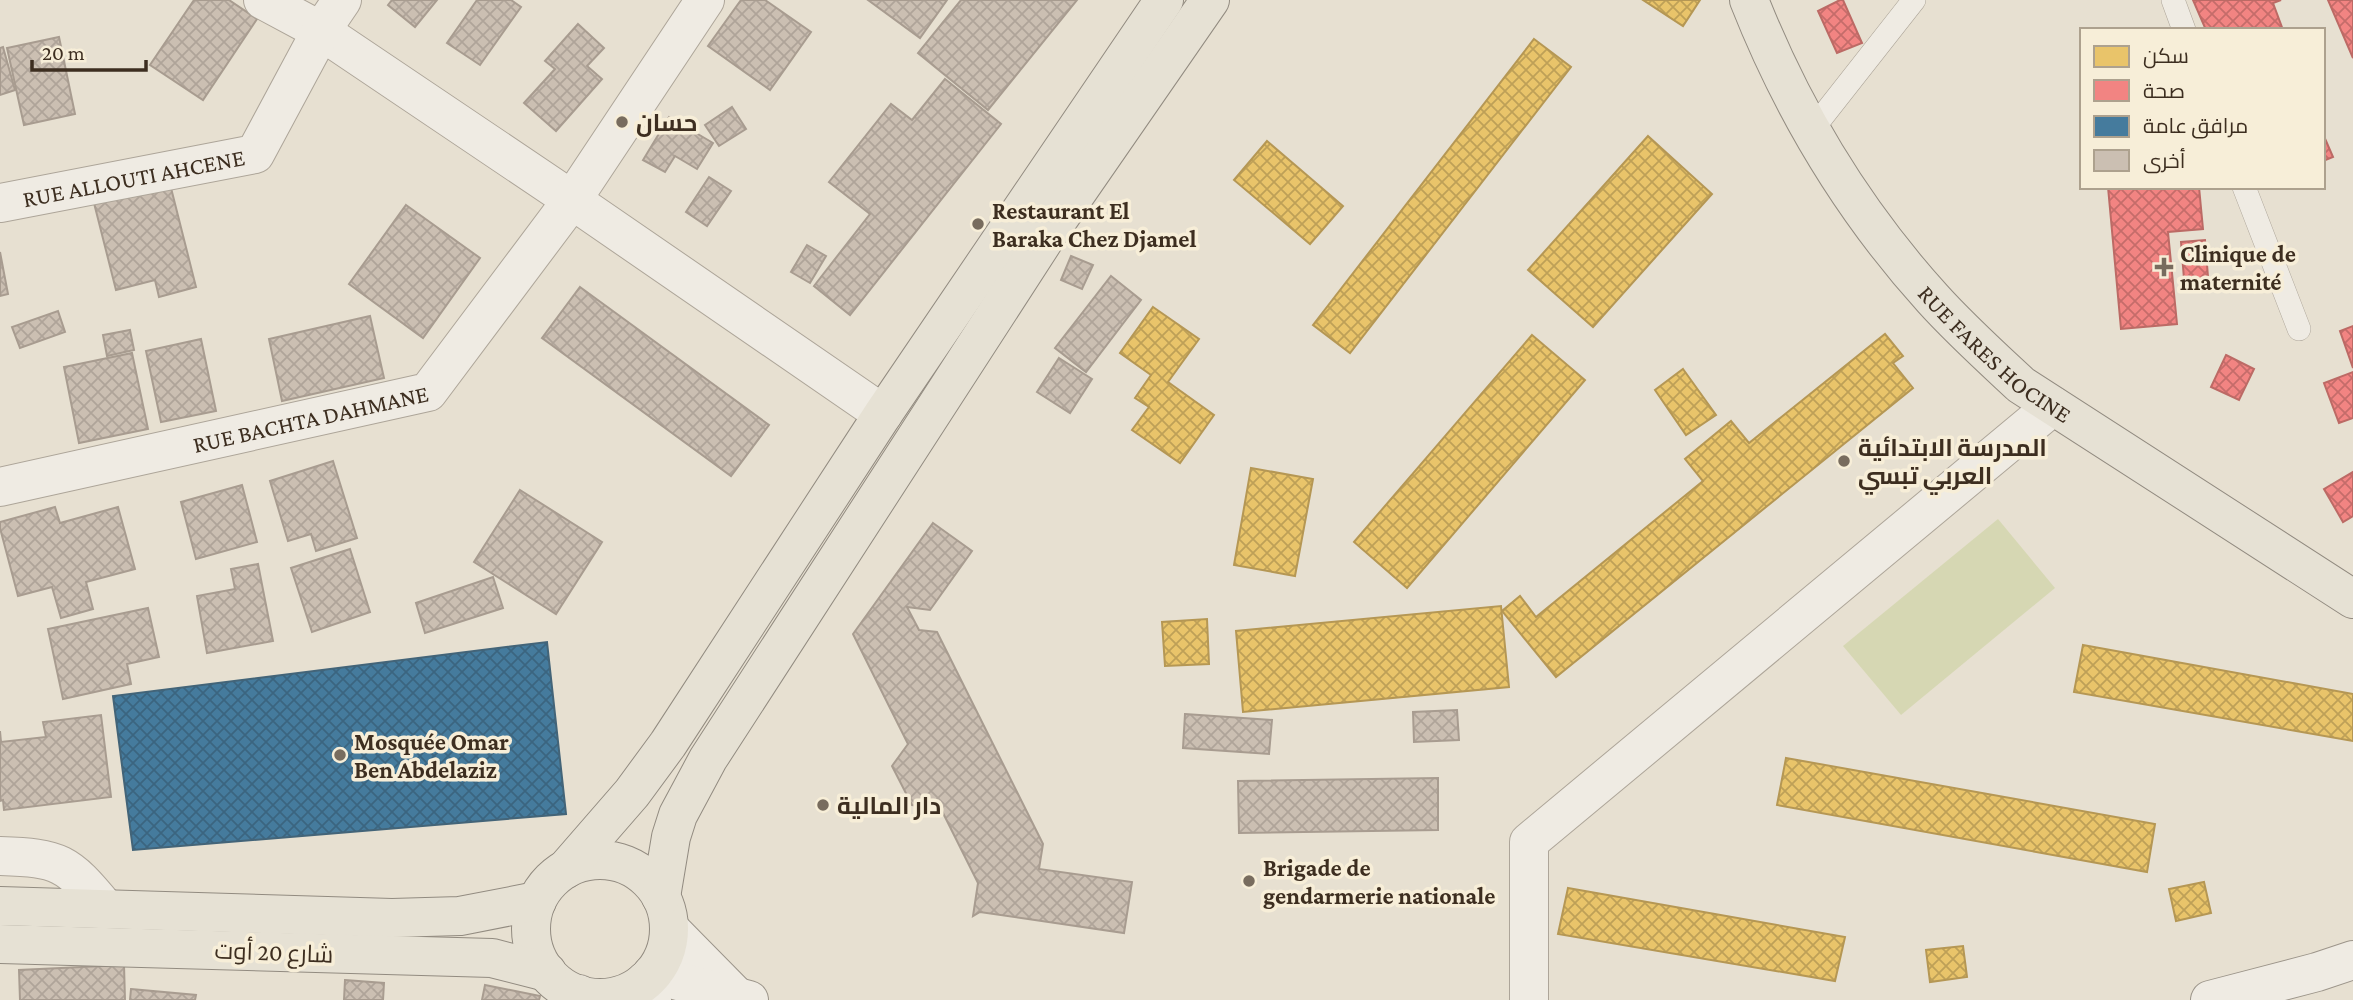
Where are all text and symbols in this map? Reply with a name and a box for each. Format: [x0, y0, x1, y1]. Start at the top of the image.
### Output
scale bar [32, 28, 145, 72]
legend [2080, 28, 2325, 189]
text: 20 m [42, 41, 85, 65]
text: سكن [2143, 44, 2189, 69]
text: صحة [2143, 79, 2185, 103]
place label: حسان [636, 109, 697, 137]
marker: حسان [614, 114, 630, 130]
text: مرافق عامة [2143, 114, 2248, 139]
street label: RUE ALLOUTI AHCENE [20, 143, 247, 212]
text: أخرى [2143, 148, 2185, 174]
place label: Restaurant El Baraka Chez Djamel [992, 197, 1196, 253]
marker: Restaurant El Baraka Chez Djamel [970, 216, 986, 232]
place label: Clinique de maternité [2180, 240, 2296, 295]
marker: Clinique de maternité [2154, 257, 2174, 277]
street label: RUE FARES HOCINE [1913, 279, 2077, 428]
street label: RUE BACHTA DAHMANE [190, 379, 431, 457]
place label: المدرسة الابتدائية العربي تبسي [1858, 434, 2047, 495]
marker: المدرسة الابتدائية العربي تبسي [1836, 453, 1852, 469]
place label: Mosquée Omar Ben Abdelaziz [354, 728, 509, 783]
marker: Mosquée Omar Ben Abdelaziz [332, 747, 348, 763]
place label: دار المالية [837, 792, 941, 820]
marker: دار المالية [815, 797, 831, 813]
place label: Brigade de gendarmerie nationale [1263, 854, 1495, 909]
marker: Brigade de gendarmerie nationale [1241, 873, 1257, 889]
street label: شارع 20 أوت [214, 934, 334, 971]

